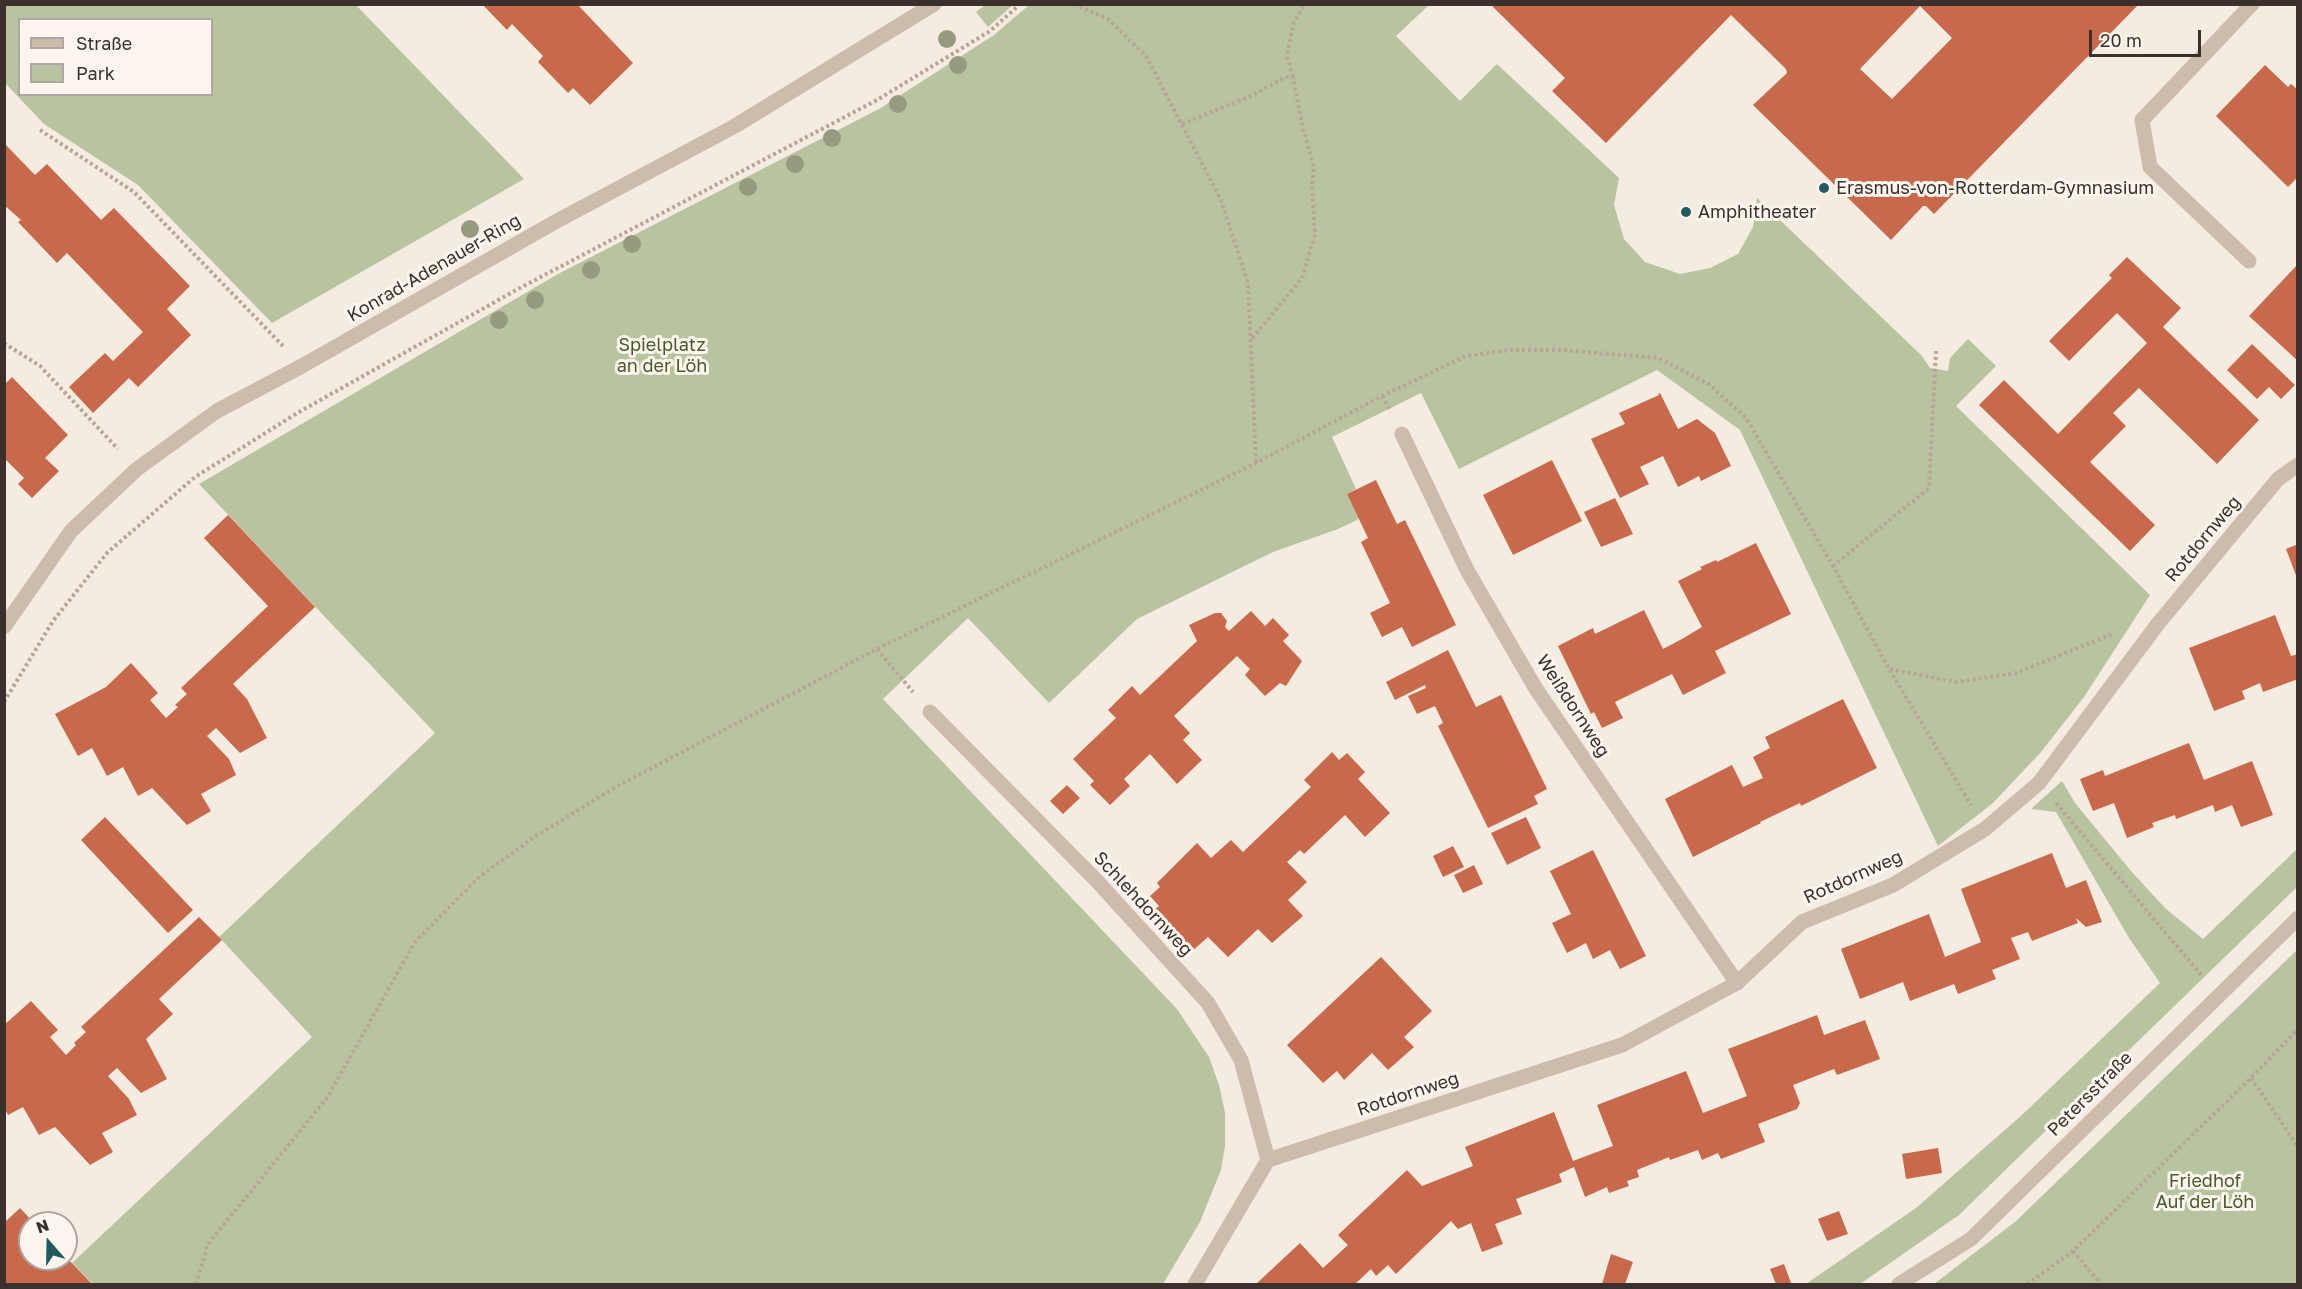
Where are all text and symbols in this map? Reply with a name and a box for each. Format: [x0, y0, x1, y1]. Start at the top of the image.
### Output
legend [18, 18, 213, 96]
scale bar [2092, 18, 2204, 56]
text: 20 m [2100, 29, 2142, 51]
text: Straße [76, 32, 132, 54]
text: Park [76, 62, 115, 84]
place label: Erasmus-von-Rotterdam-Gymnasium [1836, 177, 2154, 199]
marker: Erasmus-von-Rotterdam-Gymnasium [1817, 181, 1831, 195]
place label: Amphitheater [1698, 201, 1816, 223]
marker: Amphitheater [1679, 205, 1693, 219]
street label: Konrad-Adenauer-Ring [343, 209, 525, 327]
park label: Spielplatz an der Löh [617, 334, 707, 376]
street label: Rotdornweg [2161, 492, 2245, 586]
street label: Weißdornweg [1532, 651, 1614, 761]
street label: Rotdornweg [1800, 846, 1906, 908]
street label: Schlehdornweg [1089, 847, 1197, 961]
street label: Petersstraße [2043, 1047, 2137, 1141]
street label: Rotdornweg [1354, 1067, 1462, 1121]
park label: Friedhof Auf der Löh [2156, 1170, 2254, 1212]
north arrow [18, 1211, 78, 1271]
text: N [33, 1214, 52, 1237]

